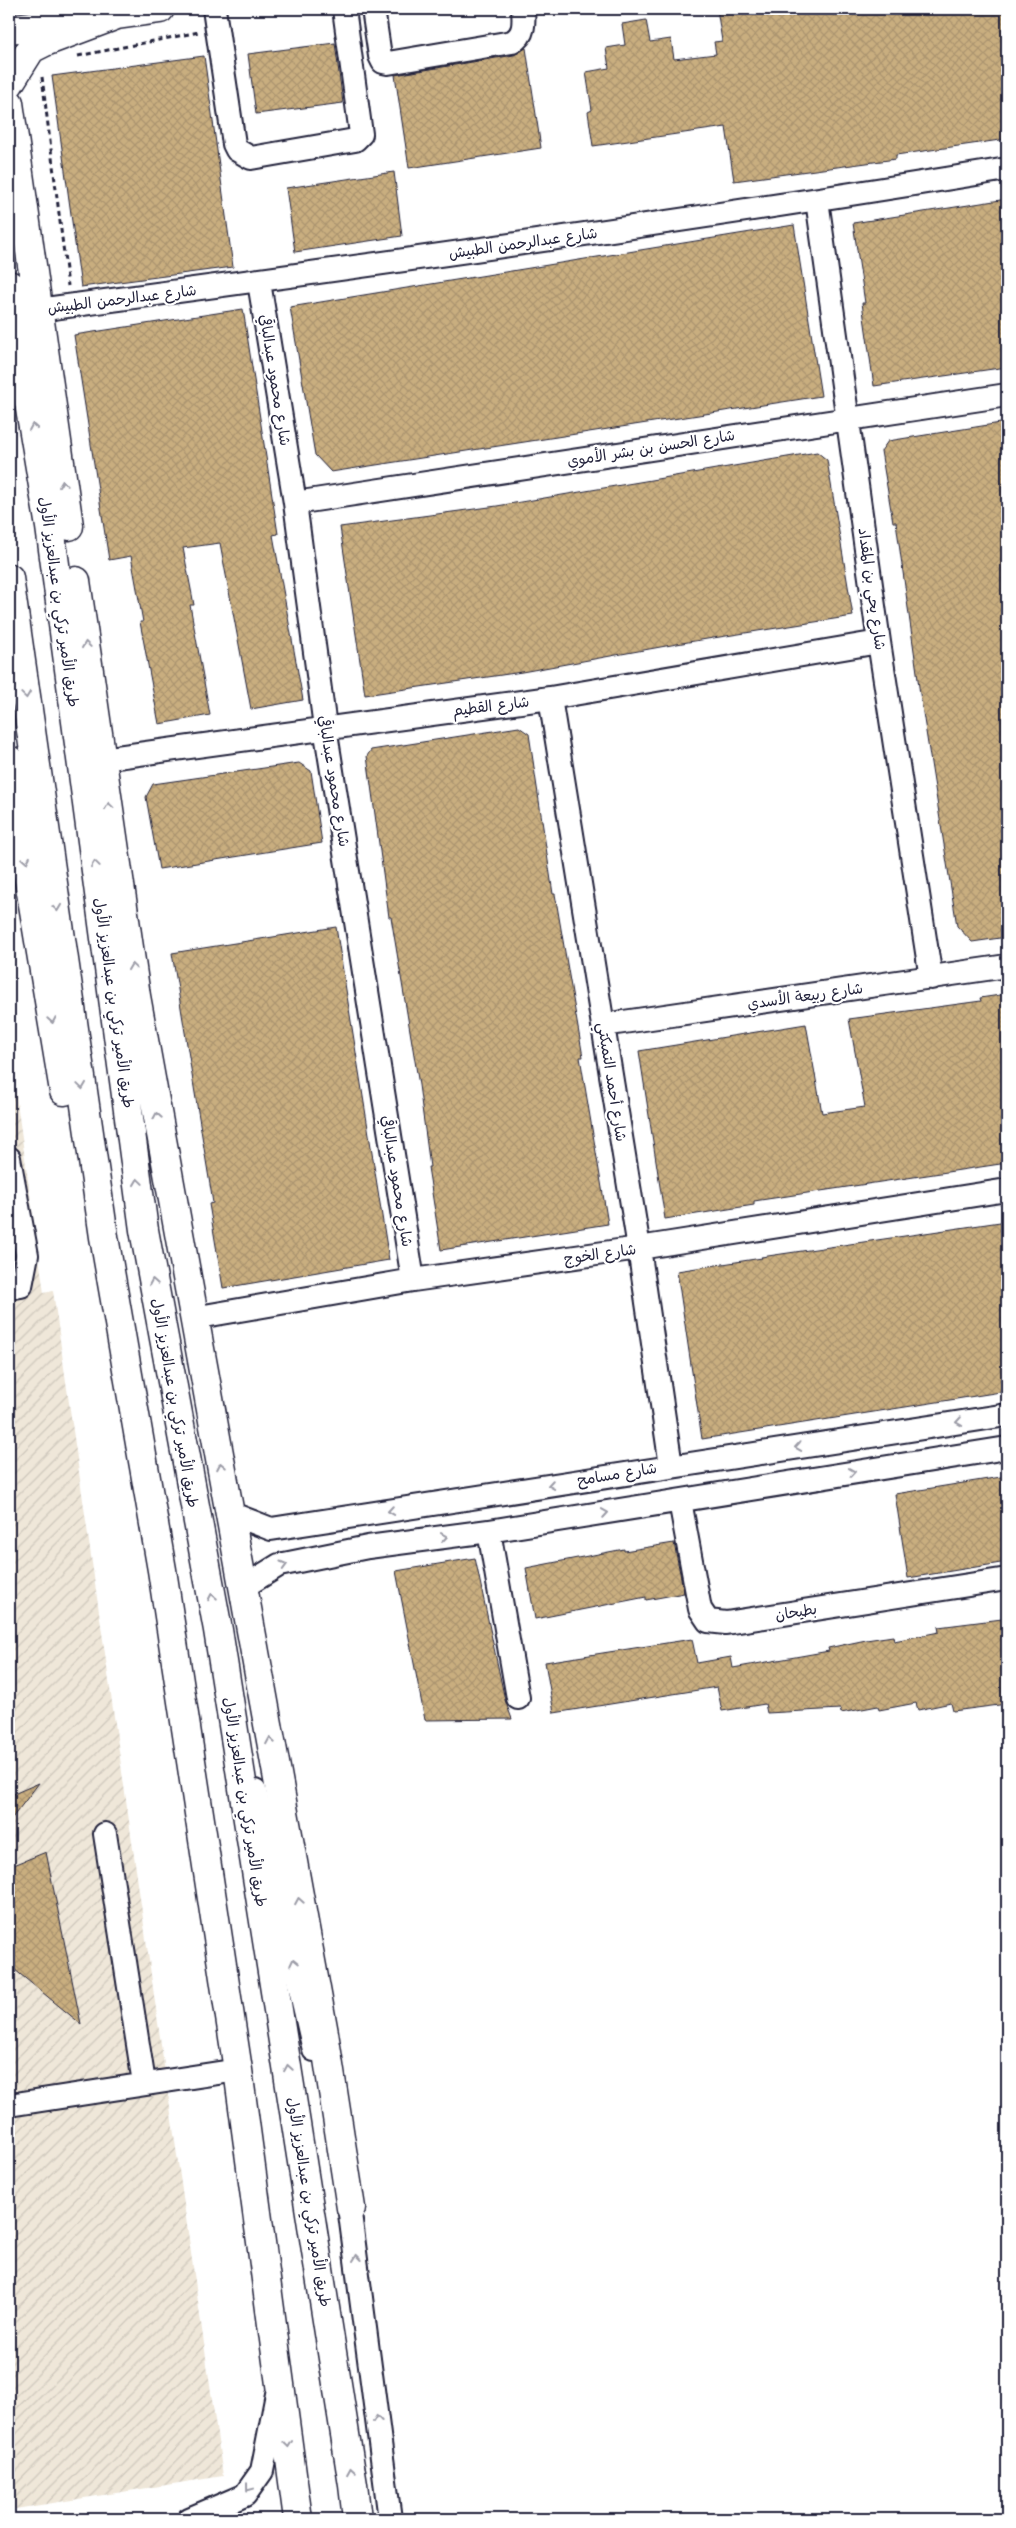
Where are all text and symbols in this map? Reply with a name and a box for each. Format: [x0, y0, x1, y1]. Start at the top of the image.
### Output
street label: شارع عبدالرحمن الطبيش [448, 224, 599, 263]
street label: شارع عبدالرحمن الطبيش [47, 281, 198, 318]
street label: شارع محمود عبدالباقي [255, 313, 296, 447]
one-way arrow [29, 423, 39, 431]
street label: شارع الحسن بن بشر الأموي [566, 425, 736, 472]
one-way arrow [58, 480, 68, 488]
street label: طريق الأمير تركي بن عبدالعزيز الأول [31, 496, 84, 709]
street label: شارع يحي بن المقداد [851, 527, 890, 652]
one-way arrow [81, 641, 91, 649]
one-way arrow [20, 691, 30, 700]
street label: شارع القطيم [452, 692, 531, 722]
street label: شارع محمود عبدالباقي [314, 714, 355, 848]
one-way arrow [104, 802, 114, 810]
one-way arrow [20, 855, 30, 864]
one-way arrow [90, 860, 101, 868]
street label: طريق الأمير تركي بن عبدالعزيز الأول [86, 897, 139, 1110]
one-way arrow [51, 904, 61, 912]
one-way arrow [127, 962, 137, 971]
street label: شارع ربيعة الأسدي [746, 978, 864, 1015]
one-way arrow [47, 1016, 57, 1024]
street label: شارع أحمد التمبكتي [590, 1021, 630, 1144]
one-way arrow [77, 1082, 87, 1090]
one-way arrow [153, 1112, 163, 1121]
street label: شارع محمود عبدالباقي [377, 1114, 418, 1248]
one-way arrow [133, 1177, 143, 1186]
street label: شارع الخوج [563, 1240, 638, 1269]
one-way arrow [149, 1278, 159, 1287]
street label: طريق الأمير تركي بن عبدالعزيز الأول [144, 1297, 203, 1510]
one-way arrow [955, 1416, 963, 1427]
one-way arrow [794, 1441, 803, 1451]
street label: شارع مسامح [576, 1459, 658, 1490]
one-way arrow [216, 1461, 226, 1470]
one-way arrow [847, 1468, 856, 1478]
one-way arrow [547, 1479, 555, 1490]
one-way arrow [387, 1505, 395, 1516]
one-way arrow [601, 1508, 609, 1518]
one-way arrow [441, 1532, 449, 1543]
one-way arrow [280, 1560, 289, 1571]
one-way arrow [207, 1593, 217, 1601]
street label: بطيحان [774, 1600, 818, 1624]
street label: طريق الأمير تركي بن عبدالعزيز الأول [216, 1696, 271, 1909]
one-way arrow [265, 1736, 275, 1745]
one-way arrow [295, 1896, 305, 1905]
one-way arrow [289, 1957, 300, 1966]
one-way arrow [283, 2064, 293, 2073]
street label: طريق الأمير تركي بن عبدالعزيز الأول [280, 2096, 335, 2309]
one-way arrow [352, 2253, 363, 2261]
one-way arrow [373, 2414, 383, 2423]
one-way arrow [282, 2440, 293, 2448]
one-way arrow [347, 2466, 357, 2475]
one-way arrow [246, 2482, 255, 2492]

